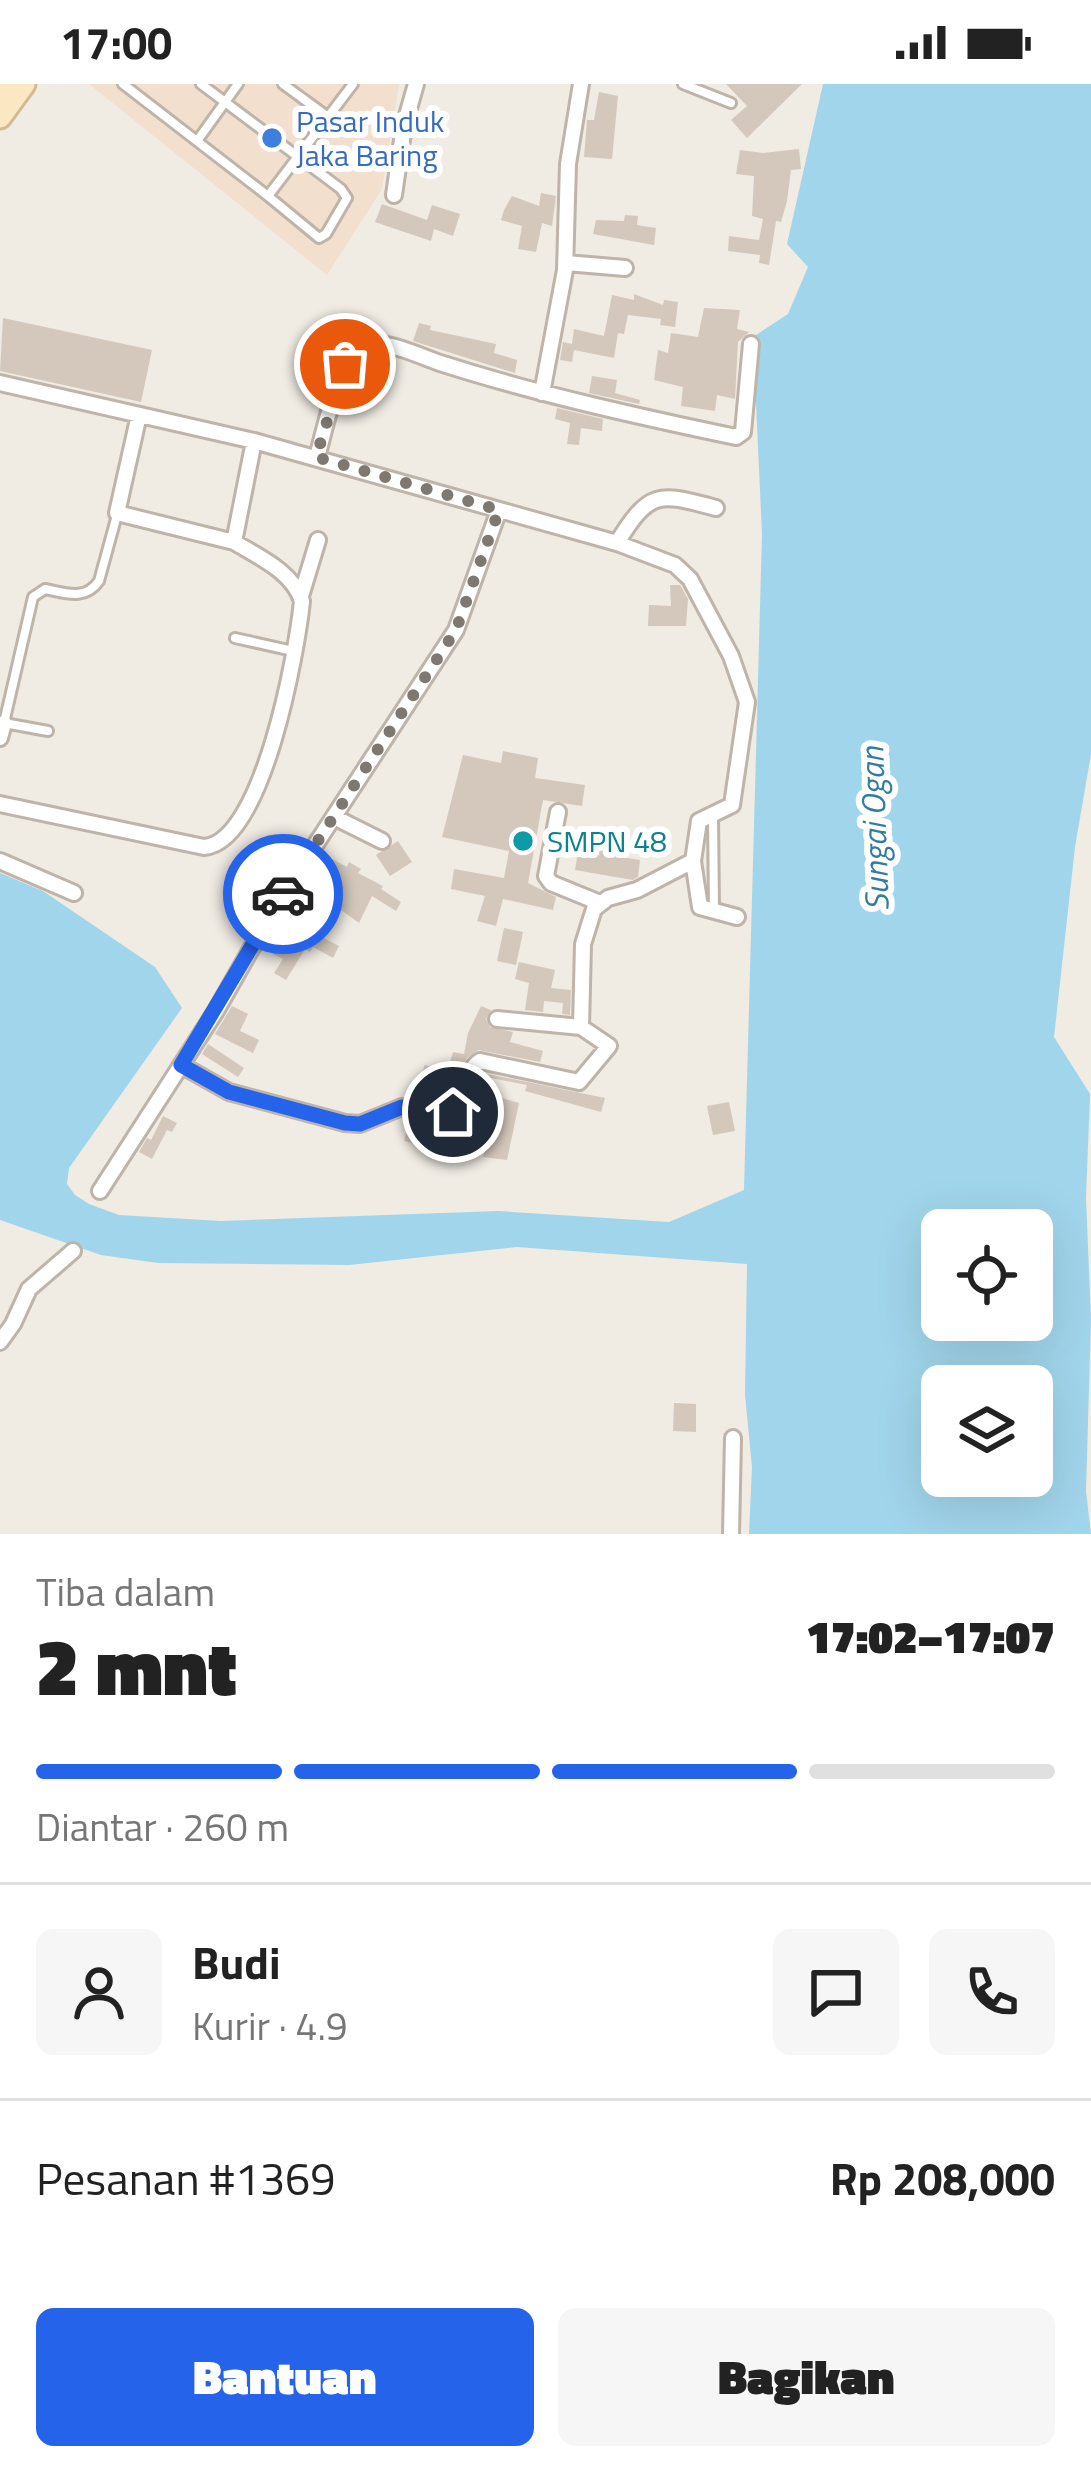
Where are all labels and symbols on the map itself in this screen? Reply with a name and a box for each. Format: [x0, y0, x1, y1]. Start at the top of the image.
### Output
place label: Pasar Induk Jaka Baring [296, 98, 444, 178]
marker: Pasar Induk Jaka Baring [259, 125, 285, 151]
pin [294, 313, 396, 415]
water label: Sungai Ogan [846, 745, 902, 912]
place label: SMPN 48 [547, 818, 667, 864]
marker: SMPN 48 [510, 828, 536, 854]
courier [223, 834, 343, 954]
pin [402, 1061, 504, 1163]

